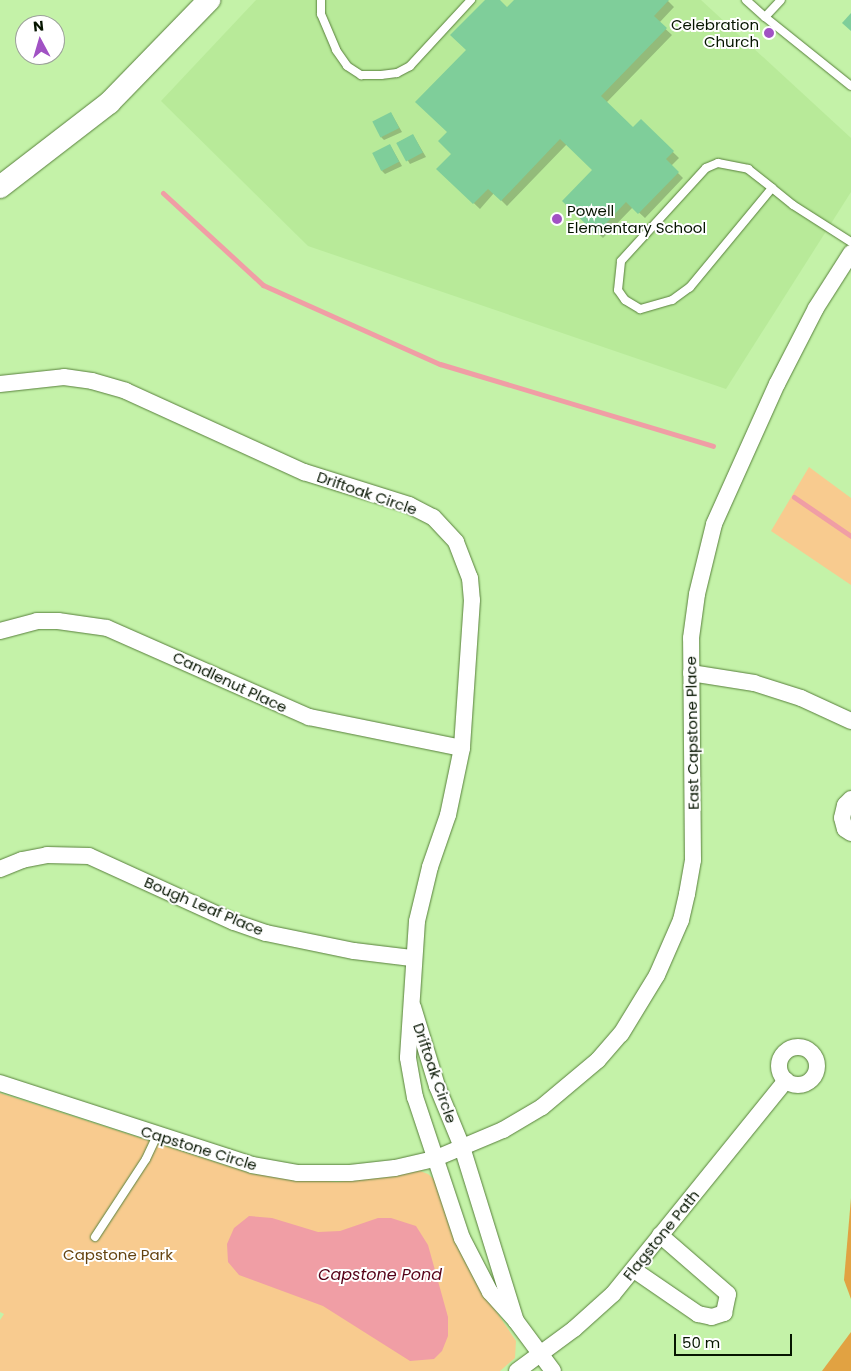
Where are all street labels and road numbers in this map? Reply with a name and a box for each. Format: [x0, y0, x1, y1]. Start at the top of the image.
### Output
street label: Driftoak Circle [315, 467, 419, 519]
street label: Candlenut Place [170, 648, 290, 716]
street label: East Capstone Place [682, 656, 702, 810]
street label: Bough Leaf Place [142, 873, 266, 939]
street label: Driftoak Circle [409, 1021, 461, 1125]
street label: Capstone Circle [139, 1122, 259, 1174]
street label: Flagstone Path [619, 1186, 703, 1284]

